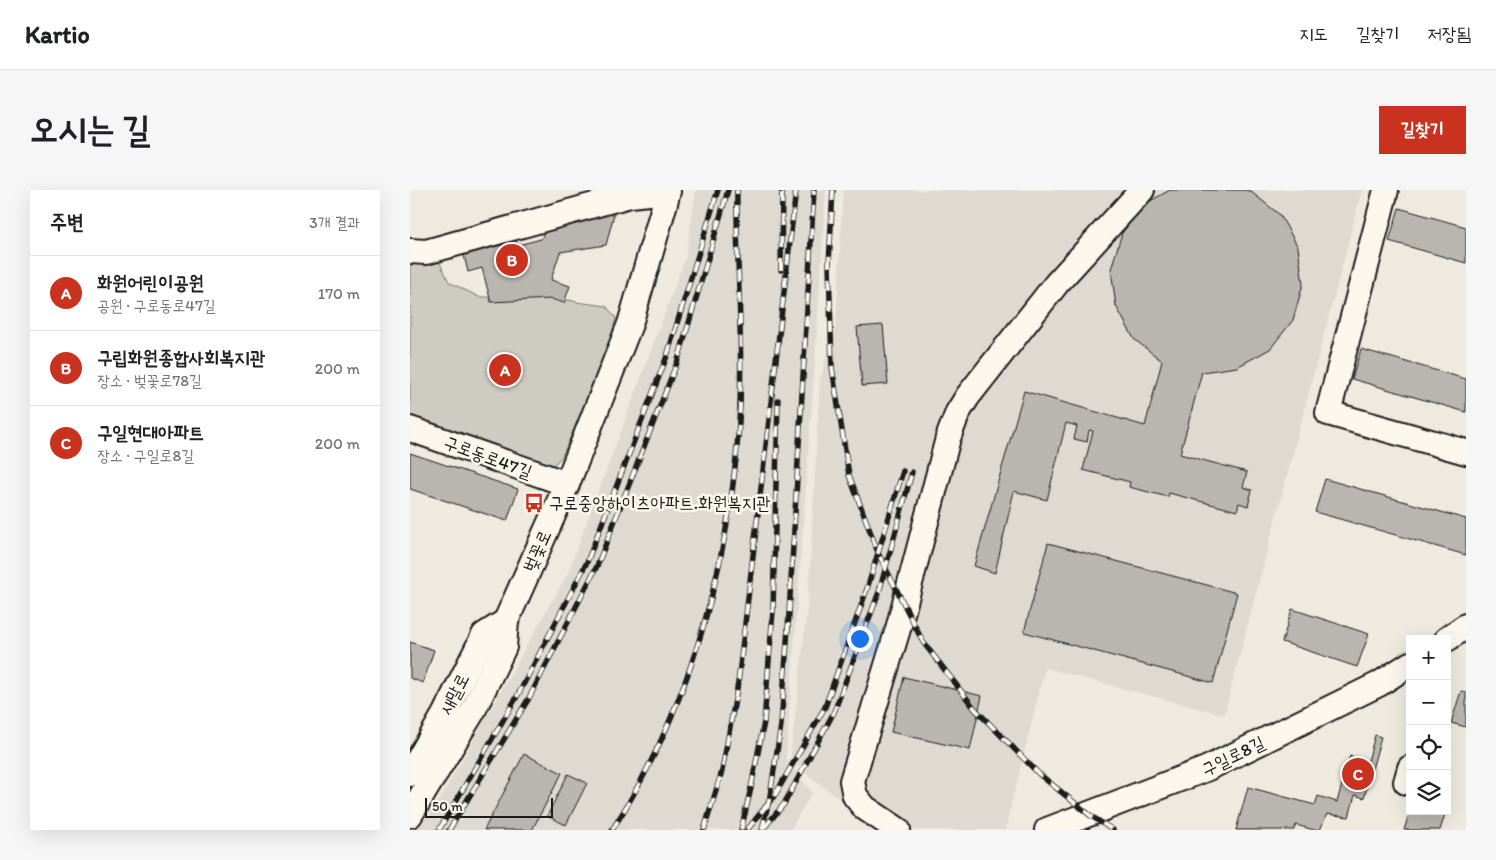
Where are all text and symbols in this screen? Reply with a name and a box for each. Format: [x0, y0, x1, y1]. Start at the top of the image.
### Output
text: Kartio [25, 20, 90, 49]
text: 지도 [1299, 23, 1328, 45]
text: 길찾기 [1356, 23, 1400, 45]
text: 저장됨 [1428, 23, 1471, 45]
button: 길찾기 [1379, 106, 1466, 154]
text: 오시는 길 [30, 108, 151, 150]
text: 주변 [50, 209, 84, 234]
text: 3개 결과 [309, 213, 360, 232]
pin: B [496, 241, 528, 279]
text: 화원어린이공원 [97, 271, 204, 294]
text: A [61, 284, 71, 303]
text: 170 m [318, 284, 360, 303]
text: 공원 · 구로동로47길 [97, 296, 216, 315]
text: 구립화원종합사회복지관 [97, 346, 265, 369]
pin: A [489, 351, 521, 389]
text: B [61, 359, 71, 378]
text: 200 m [315, 359, 360, 378]
text: 장소 · 벚꽃로78길 [97, 371, 202, 390]
text: 구일현대아파트 [97, 421, 204, 444]
street label: 구로동로47길 [441, 431, 536, 483]
text: C [61, 434, 71, 453]
text: 200 m [315, 434, 360, 453]
text: 장소 · 구일로8길 [97, 446, 194, 465]
bus stop icon: 구로중앙하이츠아파트.화원복지관 [523, 492, 545, 514]
place label: 구로중앙하이츠아파트.화원복지관 [549, 492, 771, 514]
street label: 벚꽃로 [518, 527, 556, 575]
your location [847, 626, 873, 652]
map controls [1406, 635, 1451, 815]
button: + [1406, 635, 1451, 680]
street label: 새말로 [434, 670, 474, 718]
button: − [1406, 680, 1451, 725]
button: locate [1406, 725, 1451, 770]
street label: 구일로8길 [1198, 731, 1269, 781]
pin: C [1342, 755, 1374, 793]
button: layers [1406, 770, 1451, 815]
scale bar [425, 795, 552, 818]
text: 50 m [432, 798, 463, 815]

